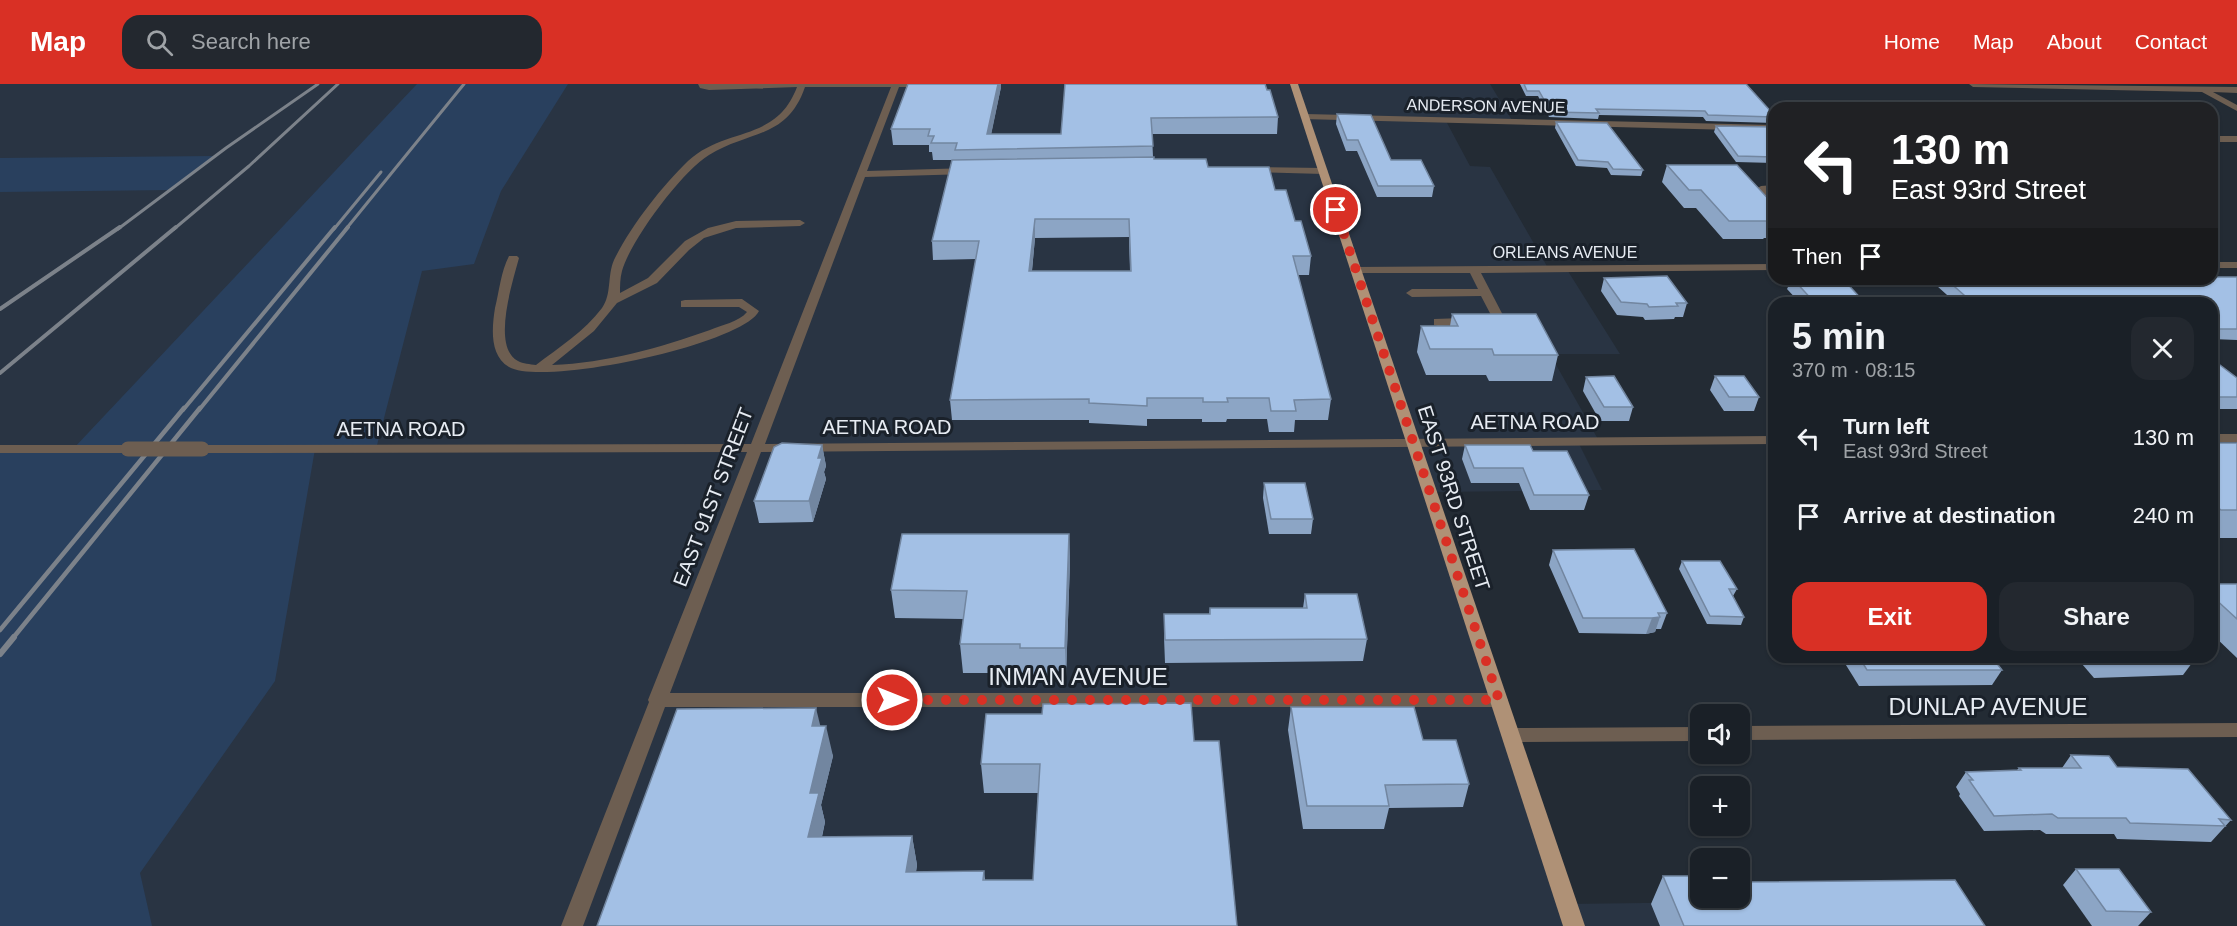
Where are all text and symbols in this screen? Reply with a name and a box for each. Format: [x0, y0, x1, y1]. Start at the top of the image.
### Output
search box [122, 15, 542, 69]
text: Map [30, 26, 86, 57]
icon: search [143, 26, 176, 59]
text: Search here [191, 29, 311, 54]
text: Home [1884, 30, 1940, 53]
text: Map [1973, 30, 2014, 53]
text: About [2047, 30, 2102, 53]
text: Contact [2135, 30, 2207, 53]
street label: ANDERSON AVENUE [1406, 96, 1566, 116]
icon: left [1792, 126, 1870, 204]
text: 130 m [1891, 126, 2010, 173]
text: East 93rd Street [1891, 175, 2086, 205]
pin [1310, 184, 1361, 235]
icon: arrive [1319, 193, 1352, 226]
icon: arrive [1854, 240, 1887, 273]
street label: ORLEANS AVENUE [1493, 244, 1637, 261]
text: Then [1792, 244, 1842, 269]
text: 5 min [1792, 316, 1886, 357]
button: close [2131, 317, 2194, 380]
text: 370 m · 08:15 [1792, 359, 1915, 381]
street label: EAST 93RD STREET [1414, 403, 1494, 593]
street label: EAST 91ST STREET [669, 405, 757, 589]
street label: AETNA ROAD [1471, 411, 1599, 433]
text: Turn left [1843, 414, 1929, 439]
street label: AETNA ROAD [823, 416, 951, 438]
street label: AETNA ROAD [337, 418, 465, 440]
icon: left [1792, 422, 1825, 455]
text: 130 m [2133, 425, 2194, 450]
text: East 93rd Street [1843, 440, 1988, 462]
icon: arrive [1792, 500, 1825, 533]
text: Arrive at destination [1843, 503, 2056, 528]
text: 240 m [2133, 503, 2194, 528]
button: Exit [1792, 582, 1987, 651]
button: Share [1999, 582, 2194, 651]
street label: INMAN AVENUE [988, 663, 1168, 690]
position arrow [860, 668, 924, 732]
street label: DUNLAP AVENUE [1888, 693, 2088, 720]
map controls [1690, 704, 1750, 908]
button: sound [1690, 704, 1750, 764]
button: + [1690, 776, 1750, 836]
button: − [1690, 848, 1750, 908]

